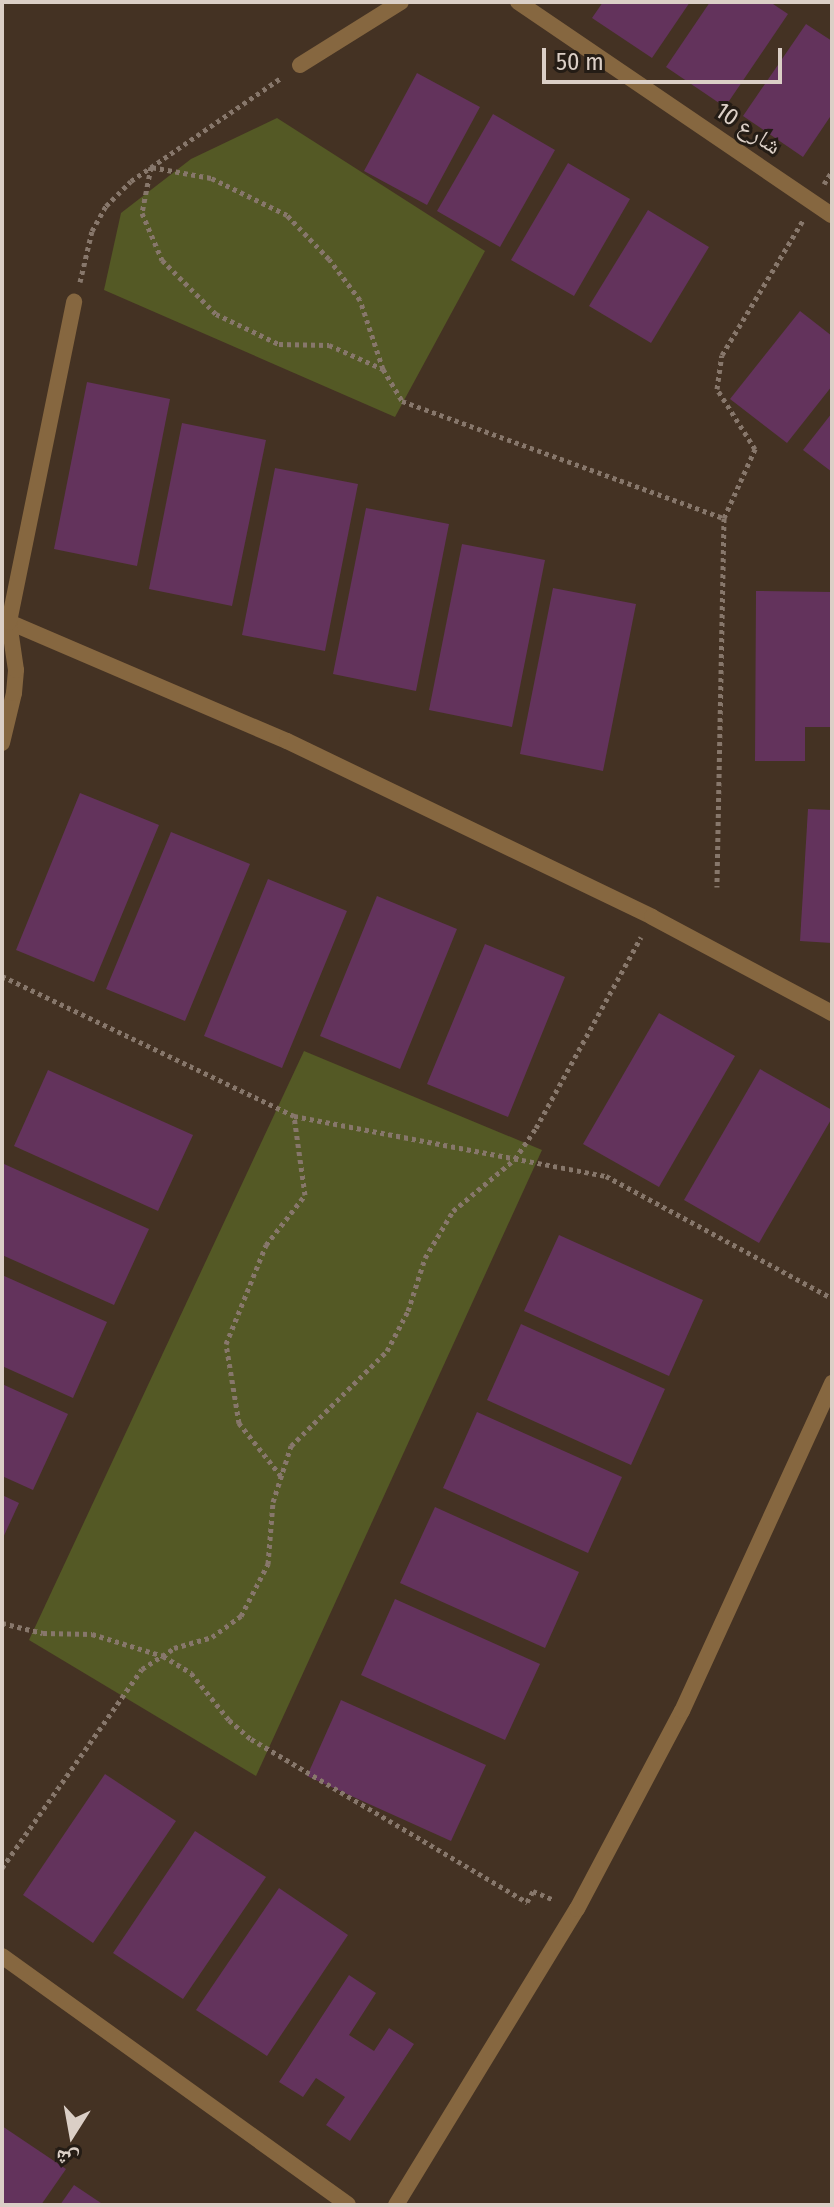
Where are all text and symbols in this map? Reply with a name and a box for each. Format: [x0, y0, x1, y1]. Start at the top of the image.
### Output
scale bar [546, 32, 786, 82]
text: 50 m [556, 48, 604, 76]
street label: شارع 10 [710, 97, 786, 161]
north arrow [32, 2095, 112, 2175]
text: ش [53, 2144, 81, 2175]

